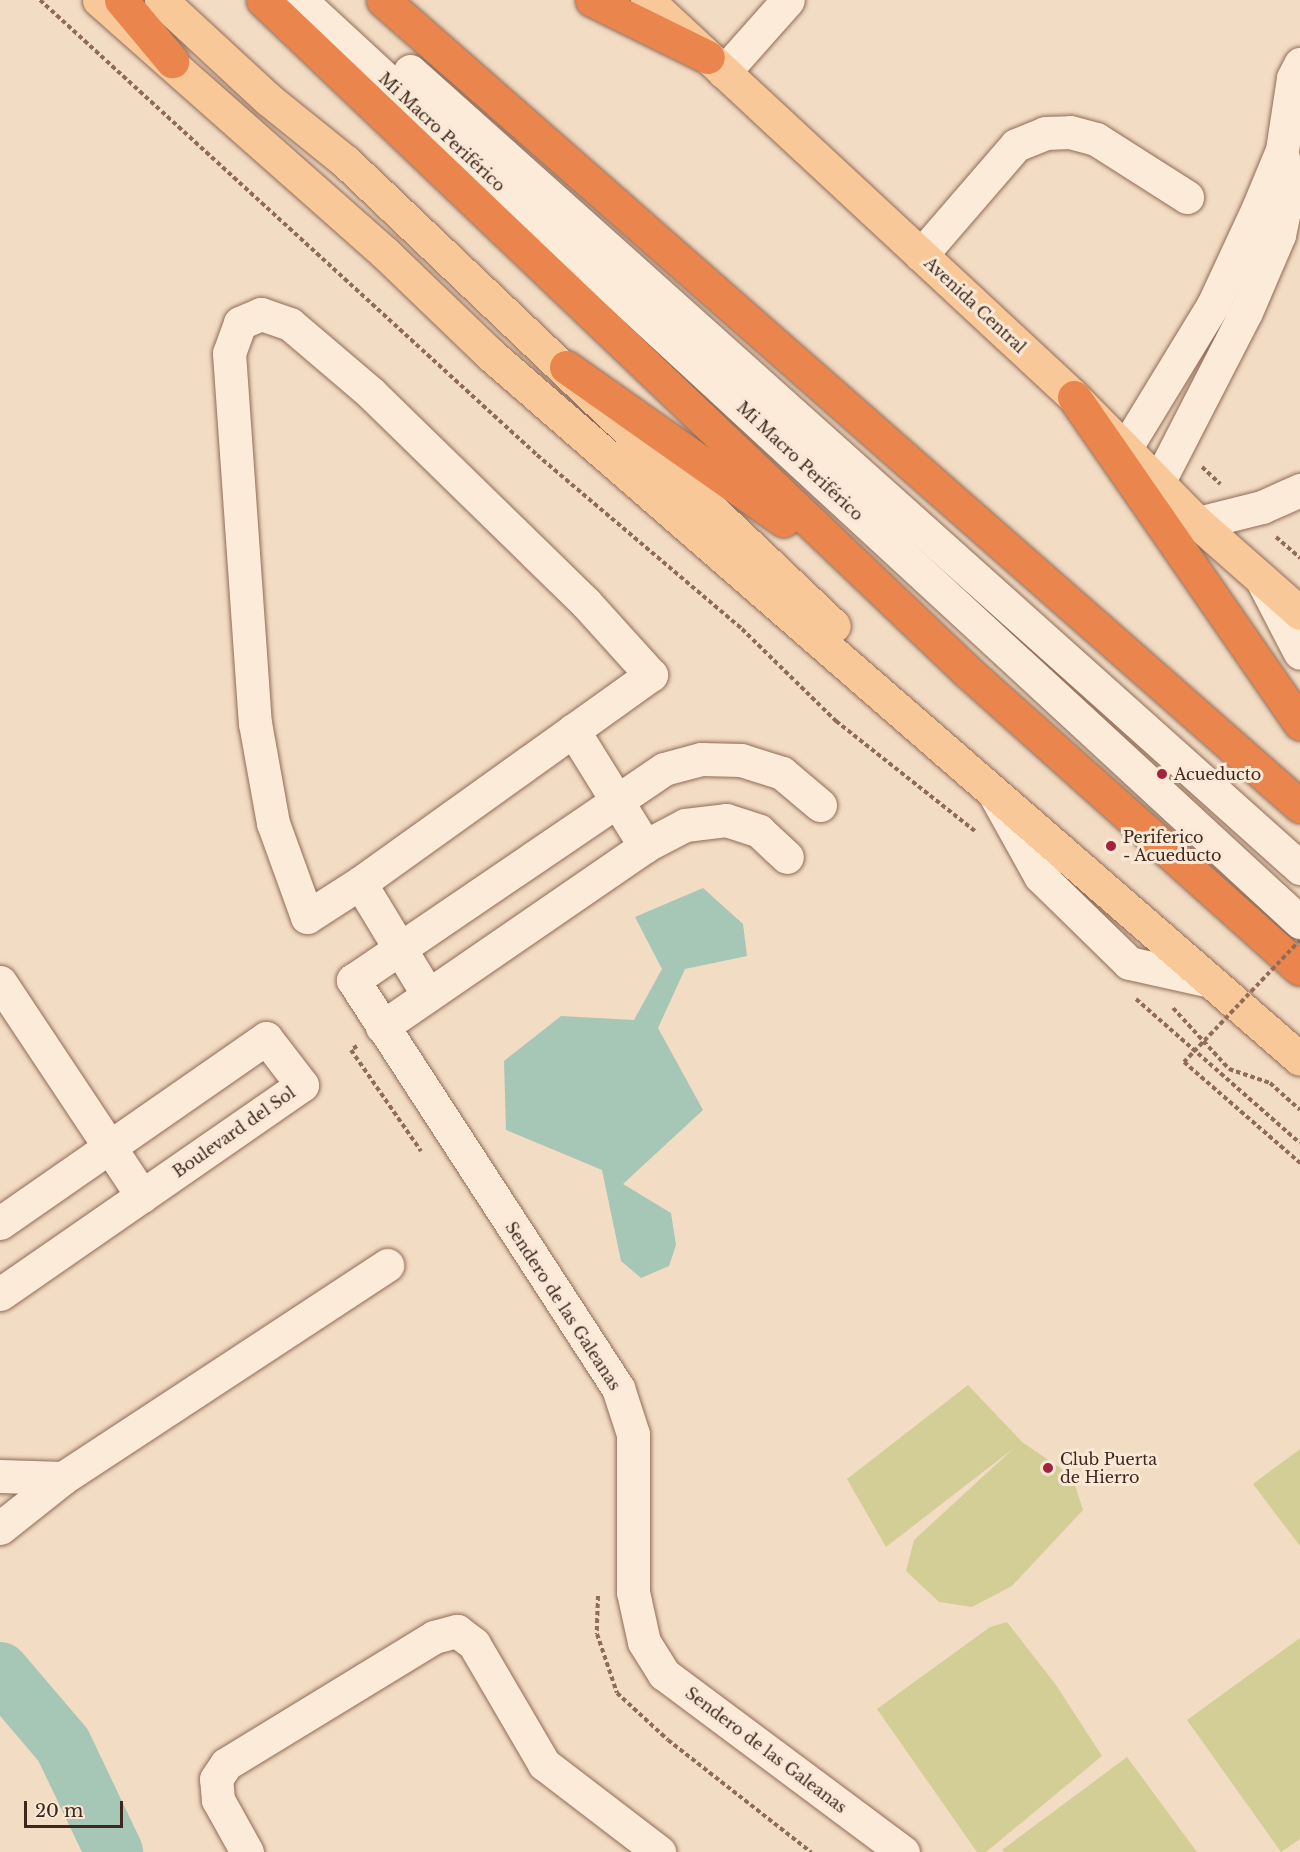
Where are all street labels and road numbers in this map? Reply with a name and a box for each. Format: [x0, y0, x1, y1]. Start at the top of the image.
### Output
street label: Mi Macro Periférico [375, 69, 509, 195]
street label: Avenida Central [920, 253, 1030, 357]
street label: Mi Macro Periférico [733, 398, 867, 524]
street label: Boulevard del Sol [169, 1083, 299, 1181]
street label: Sendero de las Galeanas [501, 1218, 625, 1394]
street label: Sendero de las Galeanas [682, 1683, 850, 1817]

